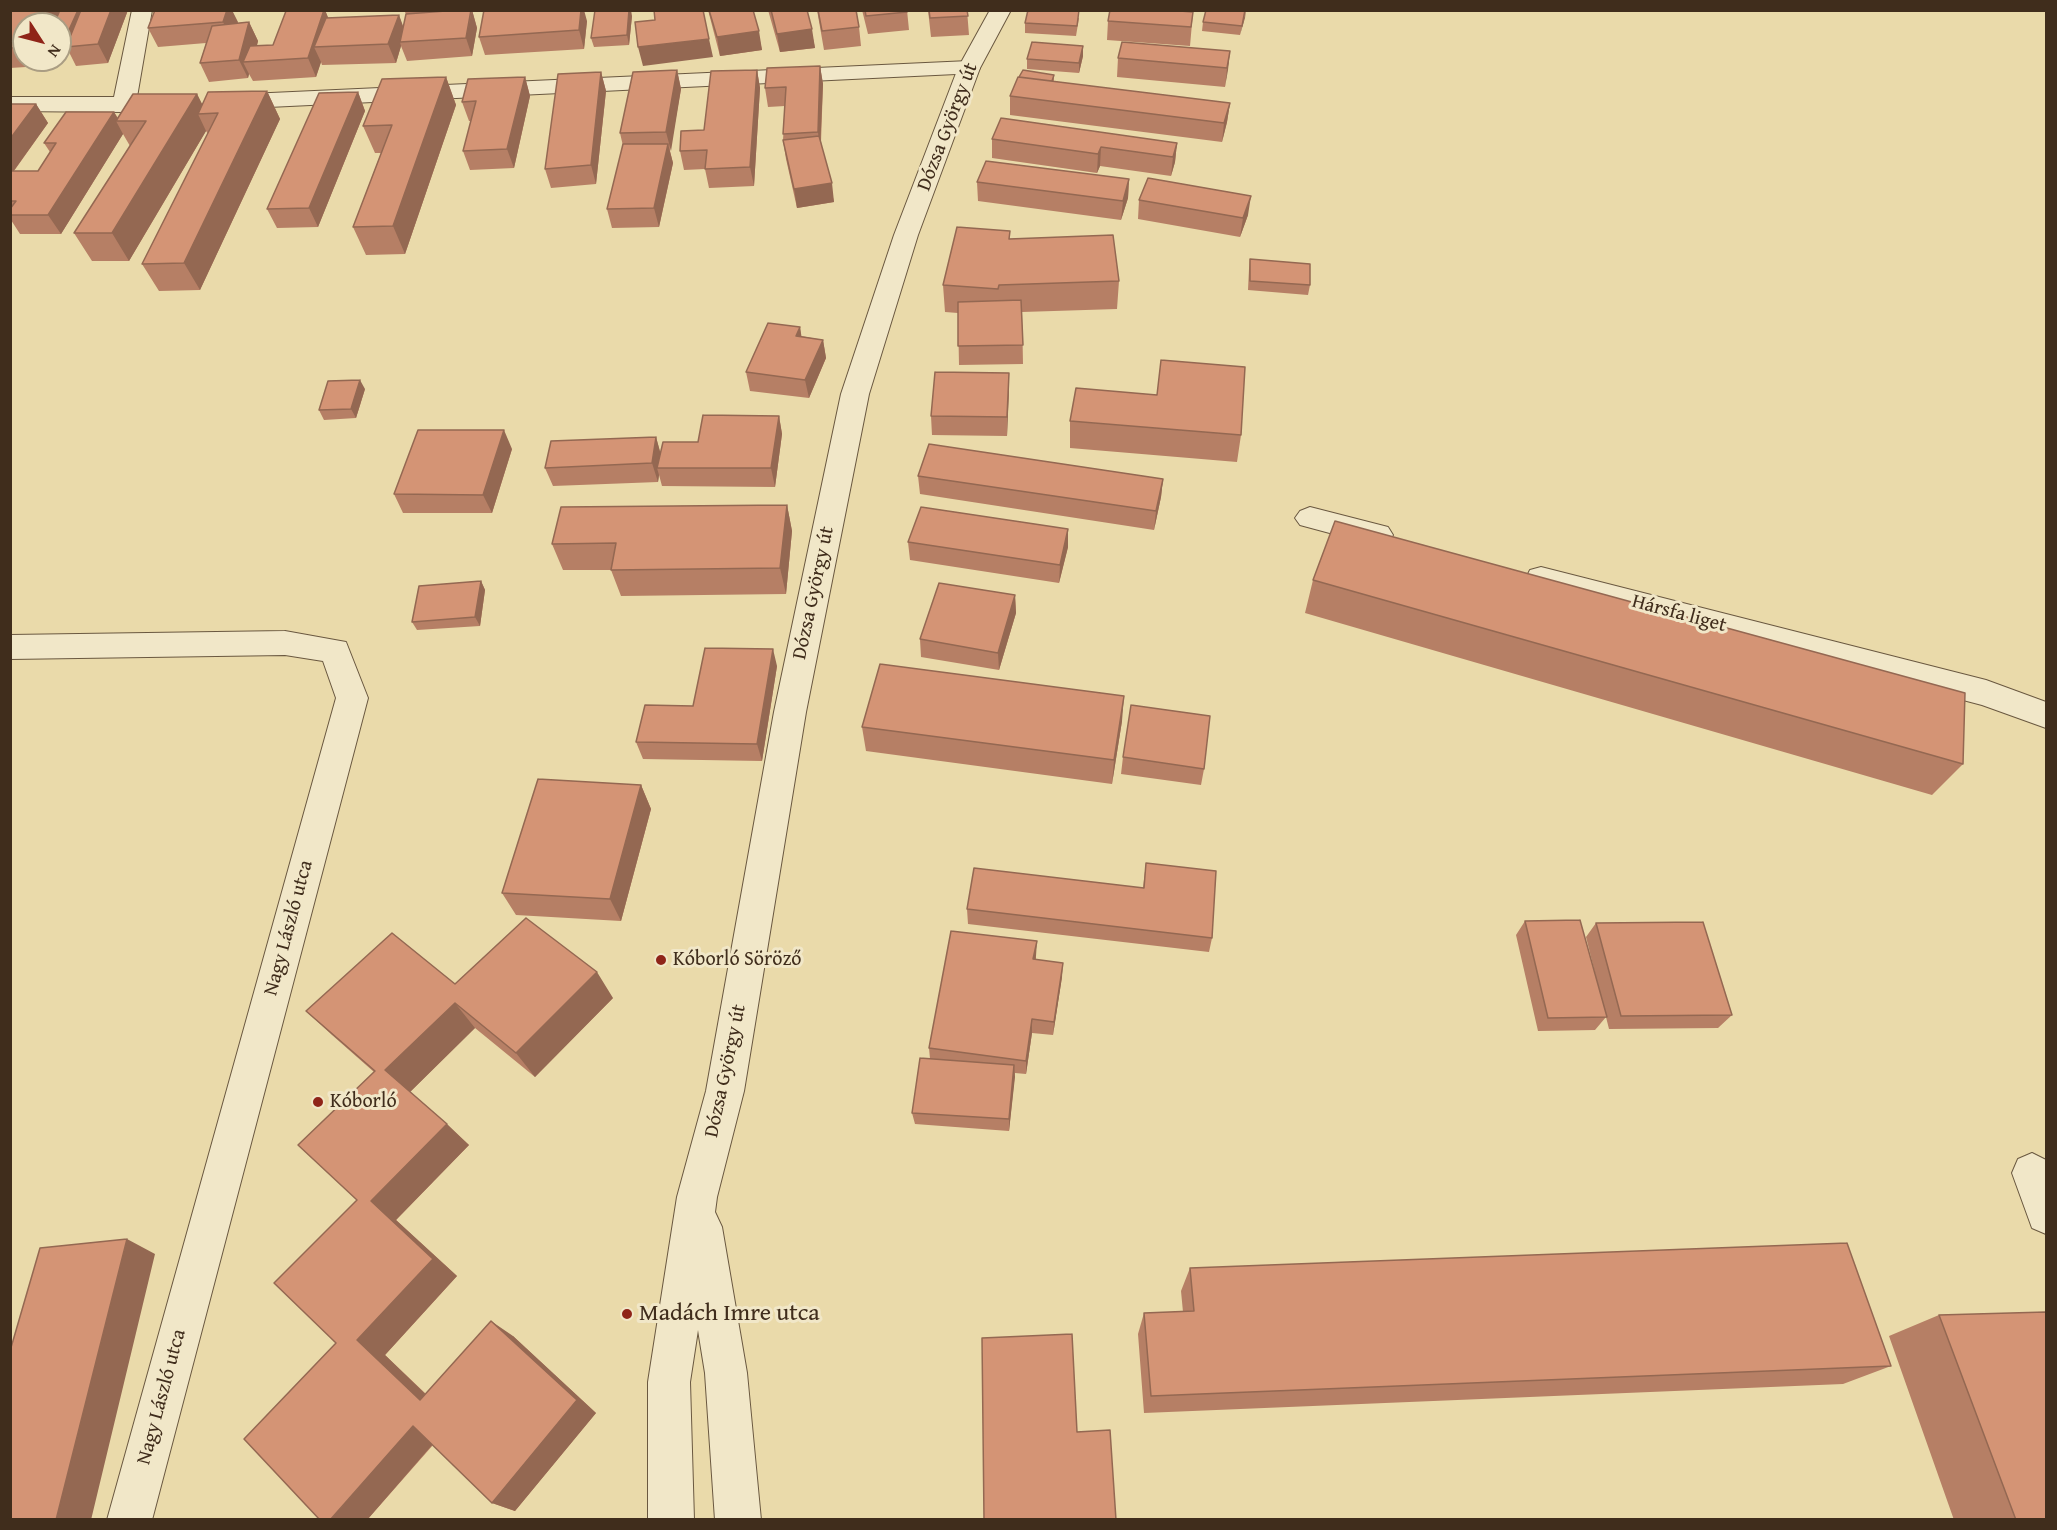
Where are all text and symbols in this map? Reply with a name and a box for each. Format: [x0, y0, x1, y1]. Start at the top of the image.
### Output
north arrow [12, 12, 72, 72]
text: N [42, 40, 68, 63]
street label: Dózsa György út [913, 60, 983, 194]
street label: Dózsa György út [788, 524, 840, 662]
street label: Hársfa liget [1629, 590, 1729, 638]
street label: Nagy László utca [259, 858, 319, 998]
place label: Kóborló Söröző [673, 948, 801, 972]
marker: Kóborló Söröző [654, 953, 668, 967]
street label: Dózsa György út [700, 1002, 752, 1140]
place label: Kóborló [330, 1090, 397, 1114]
marker: Kóborló [311, 1095, 325, 1109]
place label: Madách Imre utca [639, 1300, 820, 1328]
marker: Madách Imre utca [620, 1307, 634, 1321]
street label: Nagy László utca [132, 1327, 192, 1467]

